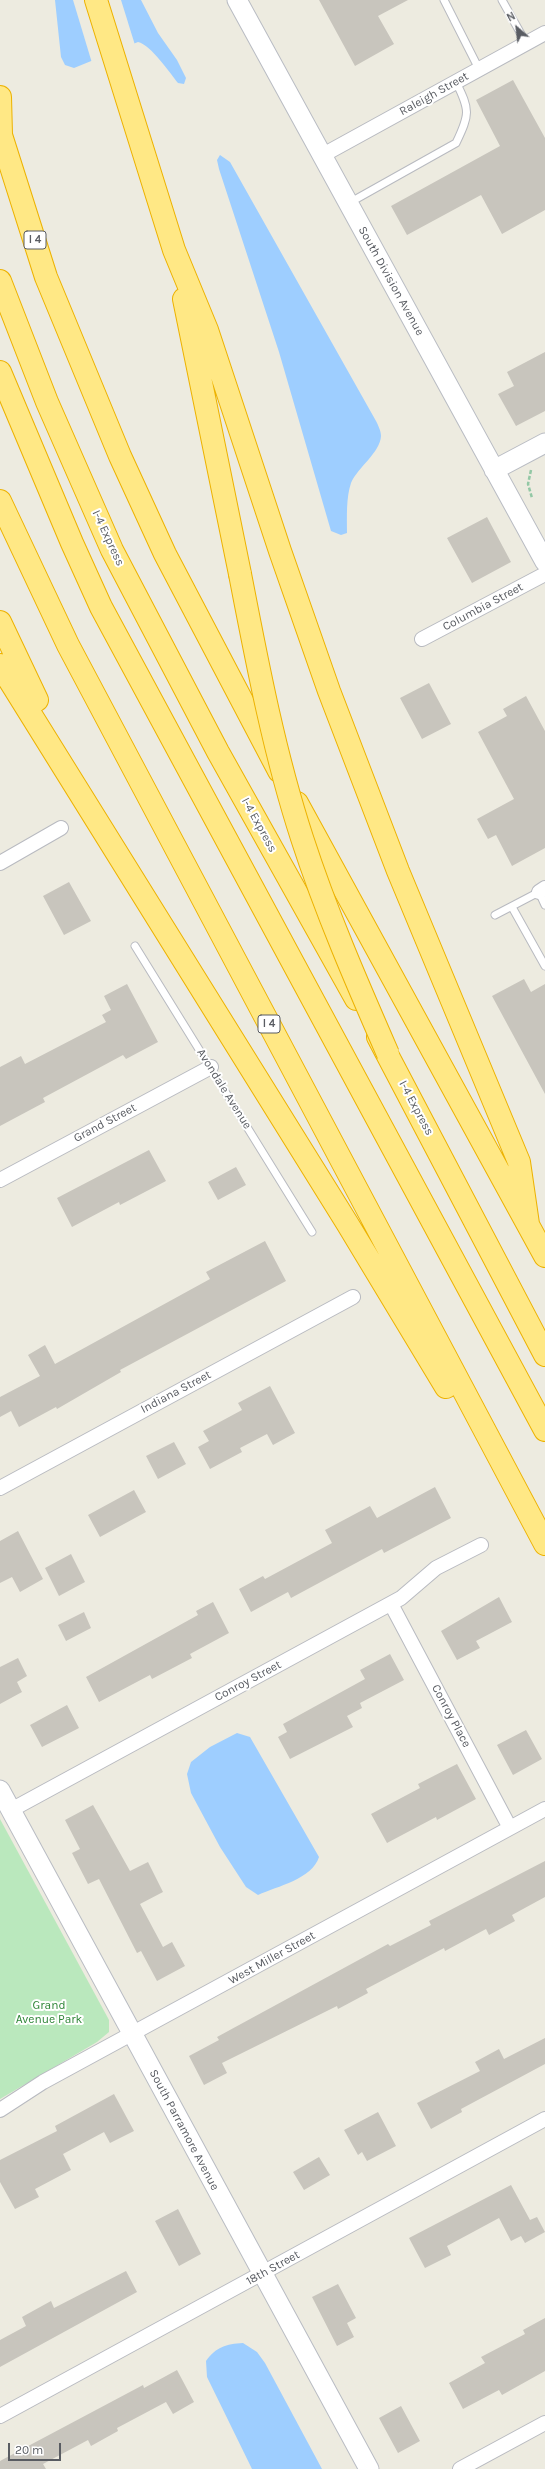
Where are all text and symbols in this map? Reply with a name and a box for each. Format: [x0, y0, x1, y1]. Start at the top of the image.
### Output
north arrow [497, 8, 537, 48]
text: N [505, 9, 518, 25]
street label: Raleigh Street [397, 69, 471, 119]
street label: South Division Avenue [355, 224, 427, 338]
road number: I 4 [24, 231, 46, 249]
street label: I-4 Express [89, 508, 127, 568]
street label: Columbia Street [440, 580, 526, 634]
street label: I-4 Express [238, 795, 280, 855]
road number: I 4 [258, 1015, 280, 1033]
street label: Avondale Avenue [194, 1046, 254, 1132]
street label: I-4 Express [396, 1078, 436, 1138]
street label: Grand Street [71, 1100, 139, 1146]
street label: Indiana Street [138, 1367, 214, 1417]
street label: Conroy Street [212, 1657, 284, 1705]
street label: Conroy Place [428, 1682, 474, 1750]
street label: West Miller Street [226, 1928, 318, 1988]
park label: Grand Avenue Park [16, 1999, 82, 2027]
street label: South Parramore Avenue [146, 2067, 222, 2193]
street label: 18th Street [244, 2247, 302, 2289]
scale bar [10, 2435, 63, 2461]
text: 20 m [15, 2443, 43, 2457]

